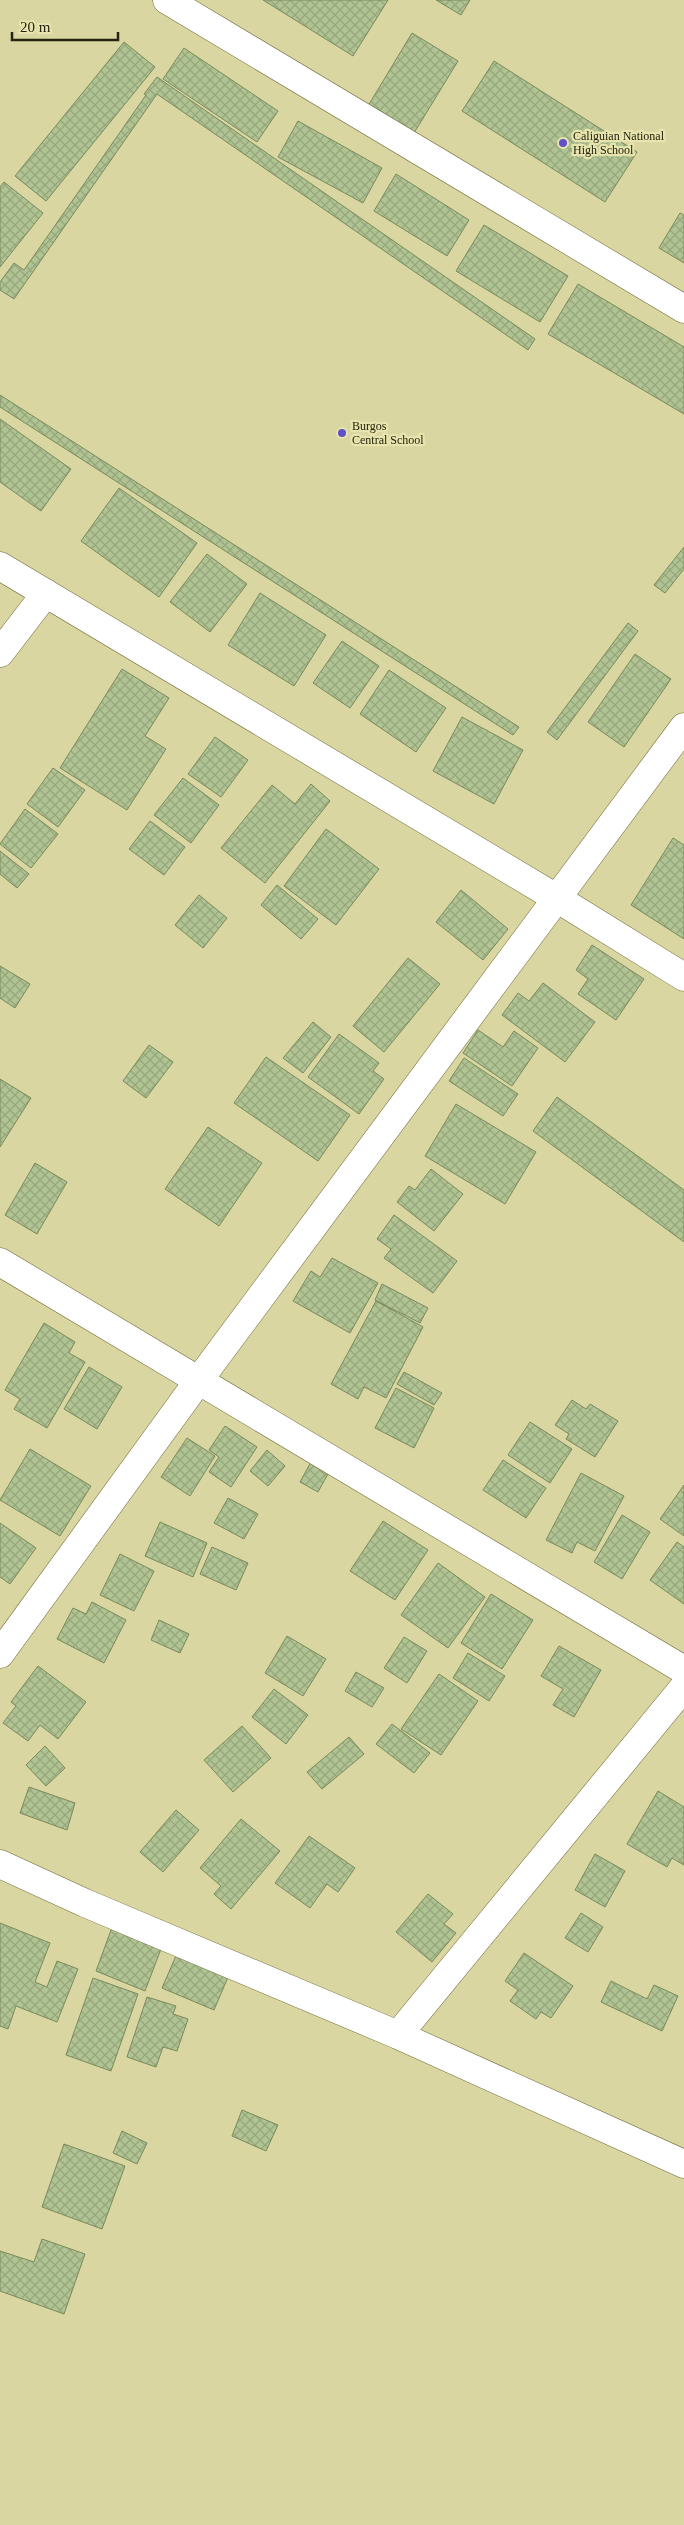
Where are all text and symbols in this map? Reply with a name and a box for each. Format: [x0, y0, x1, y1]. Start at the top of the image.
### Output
scale bar [12, 10, 119, 42]
text: 20 m [20, 19, 51, 35]
place label: Caliguian National High School [573, 129, 665, 157]
marker: Caliguian National High School [557, 137, 569, 149]
place label: Burgos Central School [352, 419, 424, 447]
marker: Burgos Central School [336, 427, 348, 439]

